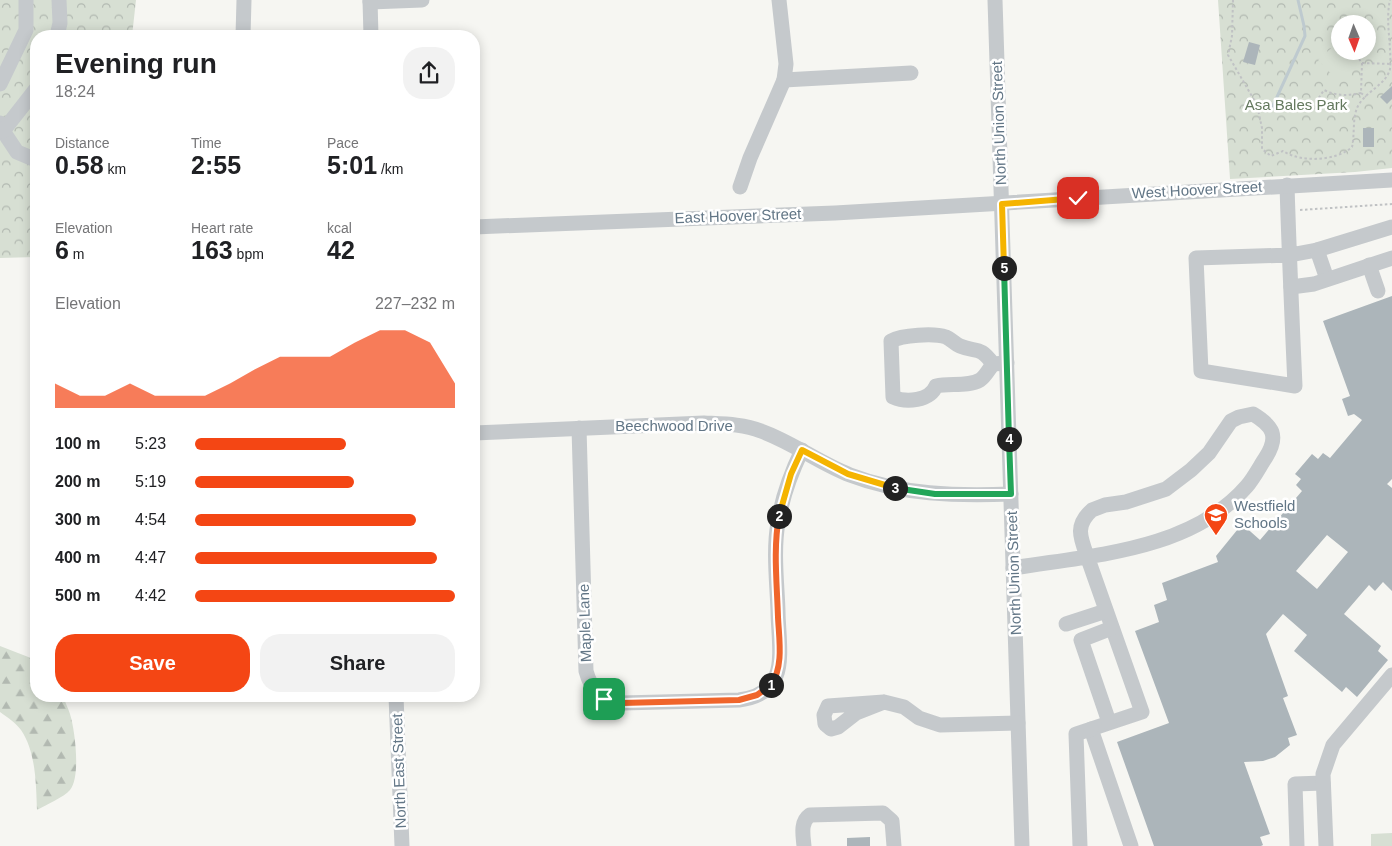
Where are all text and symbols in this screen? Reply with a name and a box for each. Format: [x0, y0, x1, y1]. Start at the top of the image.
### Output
north arrow [1331, 15, 1376, 60]
map controls [1331, 15, 1376, 60]
button: share [403, 47, 455, 99]
text: Evening run [55, 48, 217, 79]
street label: North Union Street [988, 60, 1009, 185]
text: 18:24 [55, 83, 95, 100]
park label: Asa Bales Park [1245, 96, 1348, 113]
text: Distance [55, 135, 109, 151]
text: Time [191, 135, 222, 151]
text: Pace [327, 135, 359, 151]
text: 0.58 [55, 151, 104, 179]
text: 2:55 [191, 151, 241, 179]
text: 5:01 [327, 151, 377, 179]
text: km [104, 161, 126, 177]
text: /km [377, 161, 404, 177]
pin [1057, 177, 1099, 219]
street label: West Hoover Street [1131, 178, 1263, 201]
icon: check [1064, 184, 1092, 212]
street label: East Hoover Street [674, 205, 802, 226]
text: Elevation [55, 220, 113, 236]
text: Heart rate [191, 220, 253, 236]
text: kcal [327, 220, 352, 236]
text: 6 [55, 236, 69, 264]
text: 163 [191, 236, 233, 264]
text: 42 [327, 236, 355, 264]
text: m [69, 246, 84, 262]
text: bpm [233, 246, 264, 262]
pin: 5 [992, 256, 1016, 280]
text: 5 [1001, 260, 1008, 276]
text: Elevation [55, 295, 121, 312]
text: 227–232 m [375, 295, 455, 312]
street label: Beechwood Drive [615, 417, 733, 434]
pin: 4 [996, 426, 1022, 452]
text: 4 [1006, 431, 1013, 447]
text: 100 m [55, 435, 100, 452]
text: 5:23 [135, 435, 166, 452]
text: 200 m [55, 473, 100, 490]
text: 5:19 [135, 473, 166, 490]
pin: 3 [882, 476, 908, 500]
text: 3 [892, 480, 899, 496]
place label: Westfield Schools [1234, 497, 1295, 531]
school or university icon: Westfield Schools [1203, 502, 1229, 536]
pin: 2 [766, 504, 792, 528]
text: 2 [776, 508, 783, 524]
street label: North Union Street [1003, 510, 1024, 635]
text: 300 m [55, 511, 100, 528]
text: 4:54 [135, 511, 166, 528]
text: 400 m [55, 549, 100, 566]
text: 4:47 [135, 549, 166, 566]
street label: Maple Lane [575, 584, 594, 662]
text: 500 m [55, 587, 100, 604]
text: 4:42 [135, 587, 166, 604]
button: Save [55, 634, 250, 692]
button: Share [260, 634, 455, 692]
pin: 1 [758, 672, 784, 698]
text: 1 [768, 677, 775, 693]
pin [583, 678, 625, 720]
icon: arrive [590, 685, 618, 713]
street label: North East Street [388, 712, 409, 829]

